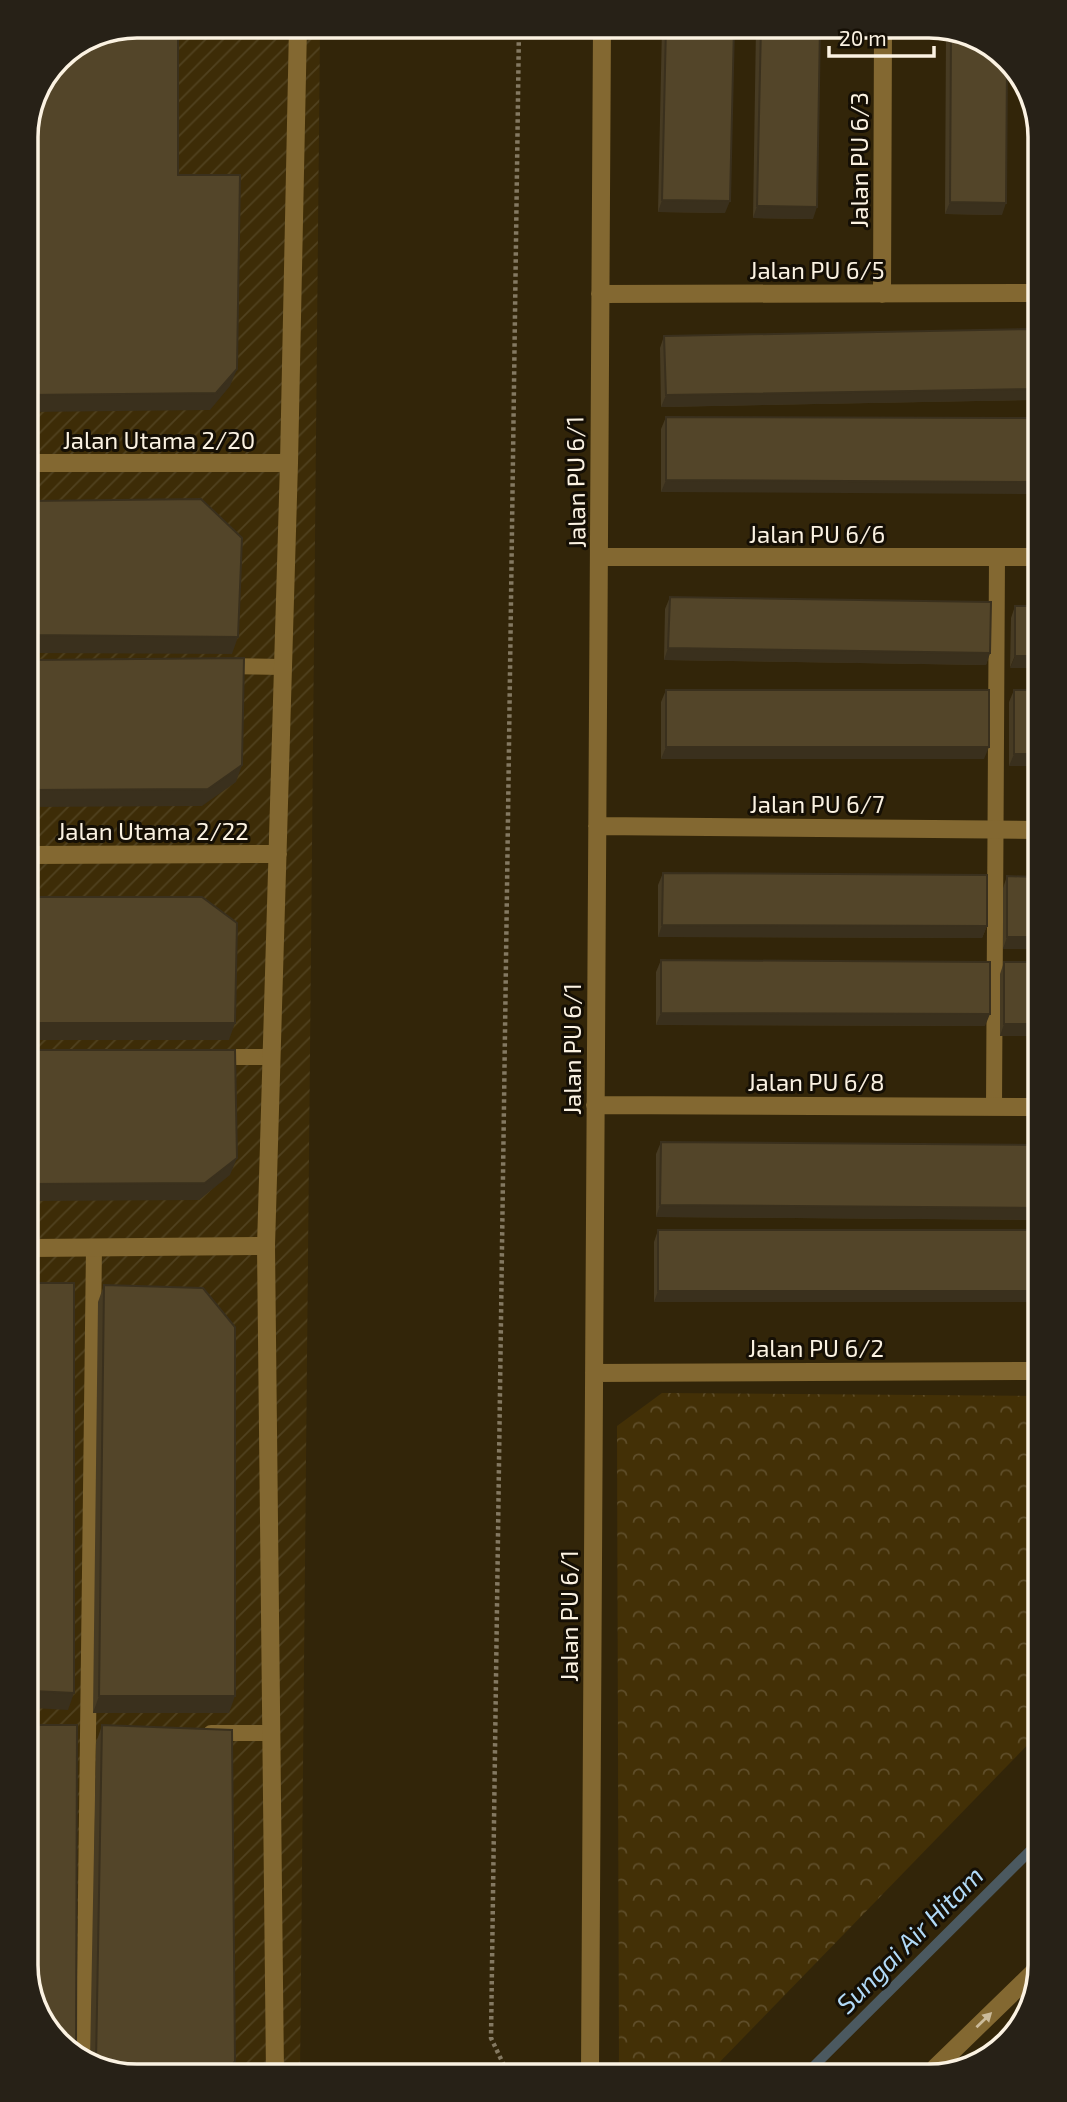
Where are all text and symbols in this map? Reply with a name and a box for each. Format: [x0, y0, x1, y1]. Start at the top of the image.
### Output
scale bar [829, 14, 934, 58]
text: 20 m [839, 25, 887, 50]
street label: Jalan PU 6/3 [844, 92, 873, 228]
street label: Jalan PU 6/5 [749, 255, 885, 284]
street label: Jalan PU 6/1 [559, 416, 591, 548]
street label: Jalan Utama 2/20 [63, 425, 255, 454]
street label: Jalan PU 6/6 [749, 519, 885, 548]
street label: Jalan PU 6/7 [750, 789, 884, 818]
street label: Jalan Utama 2/22 [57, 816, 249, 845]
street label: Jalan PU 6/1 [557, 983, 586, 1115]
street label: Jalan PU 6/8 [747, 1067, 885, 1096]
street label: Jalan PU 6/2 [748, 1333, 884, 1362]
street label: Jalan PU 6/1 [554, 1550, 583, 1682]
water label: Sungai Air Hitam [829, 1859, 989, 2019]
one-way arrow [975, 2013, 992, 2029]

